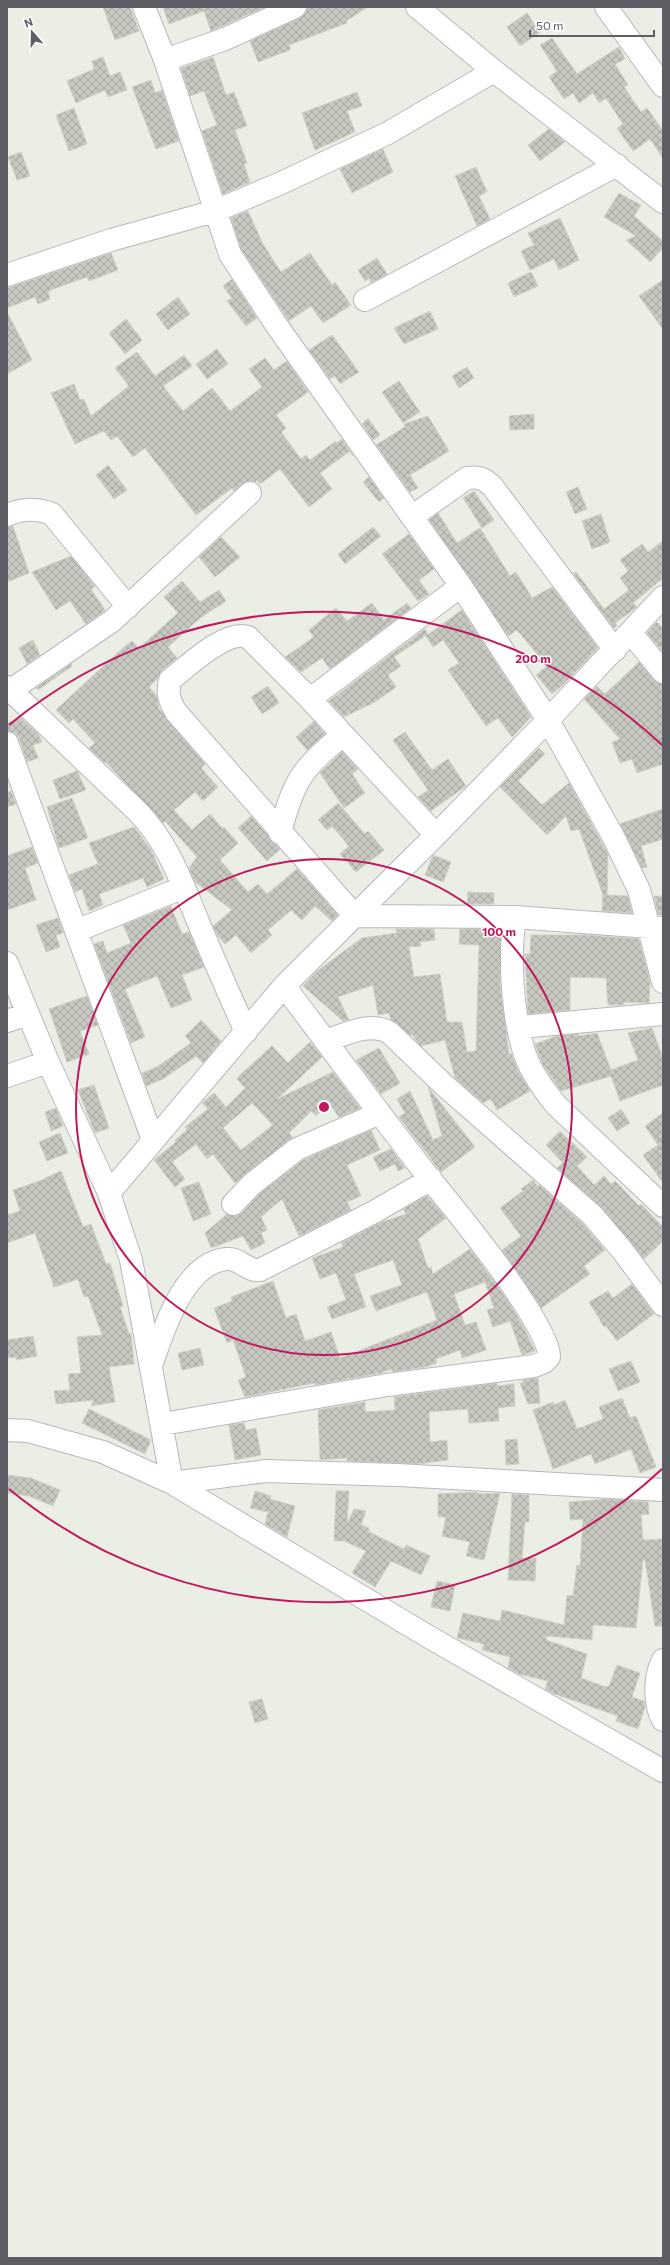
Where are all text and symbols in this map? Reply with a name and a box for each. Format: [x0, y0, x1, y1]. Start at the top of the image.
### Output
north arrow [12, 12, 52, 52]
scale bar [530, 12, 654, 38]
text: N [22, 15, 35, 30]
text: 50 m [536, 18, 564, 32]
text: 200 m [515, 651, 551, 665]
text: 100 m [482, 924, 516, 938]
centre of rings [317, 1100, 331, 1114]

